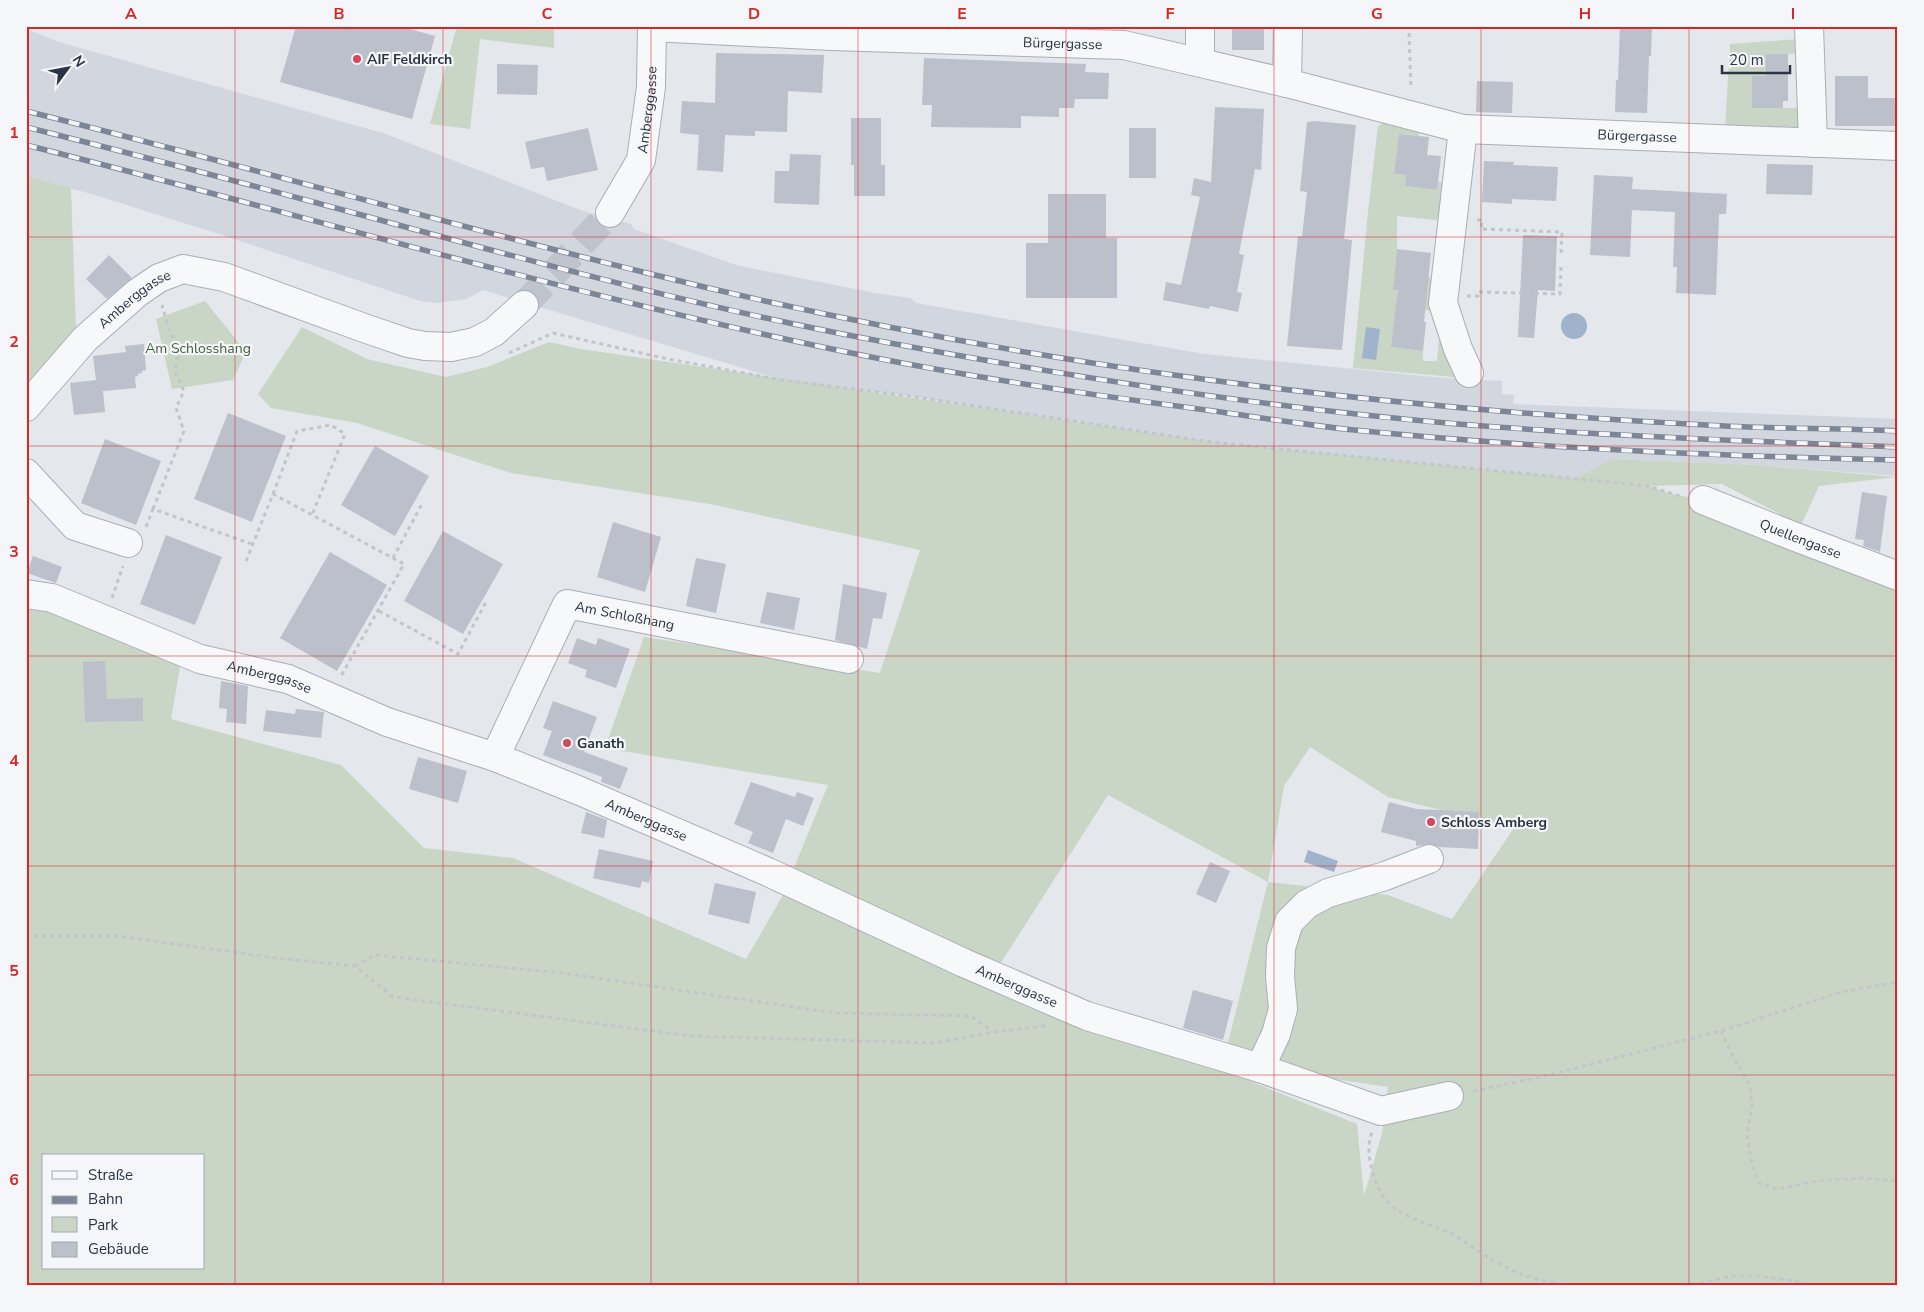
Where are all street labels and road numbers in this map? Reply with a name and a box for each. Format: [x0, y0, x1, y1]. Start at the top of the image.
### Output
street label: Bürgergasse [1023, 32, 1103, 54]
street label: Amberggasse [633, 66, 661, 155]
street label: Bürgergasse [1597, 125, 1677, 147]
street label: Amberggasse [94, 265, 173, 333]
street label: Quellengasse [1757, 514, 1844, 563]
street label: Am Schloßhang [573, 596, 676, 634]
street label: Amberggasse [225, 656, 315, 698]
street label: Amberggasse [602, 794, 690, 846]
street label: Amberggasse [973, 960, 1061, 1012]

